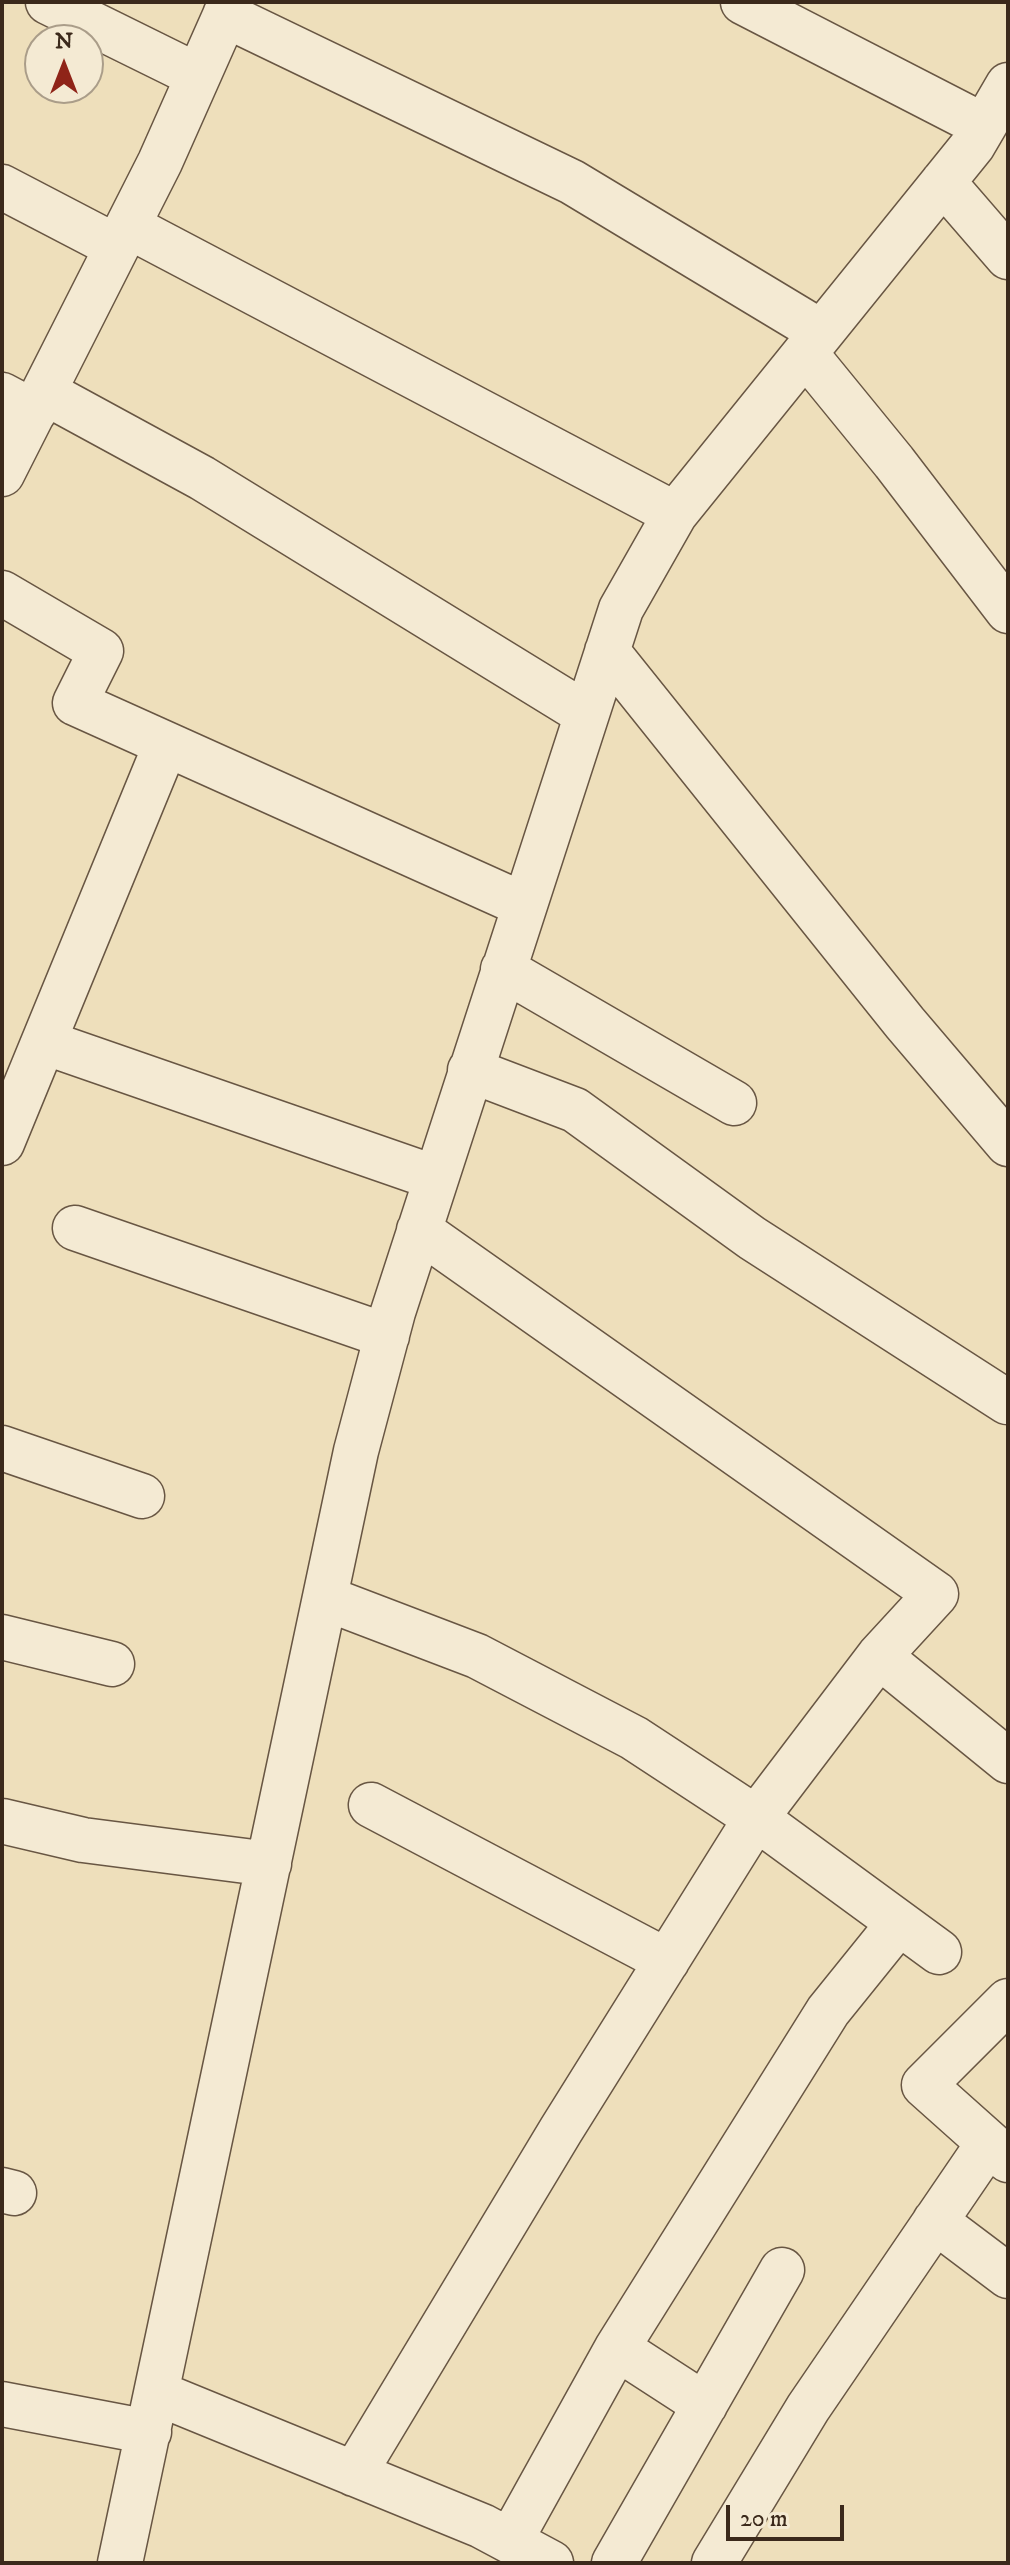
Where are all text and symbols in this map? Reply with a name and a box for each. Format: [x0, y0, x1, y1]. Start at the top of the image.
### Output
north arrow [24, 24, 104, 104]
text: N [55, 28, 73, 55]
scale bar [730, 2489, 848, 2539]
text: 20 m [740, 2504, 788, 2534]

